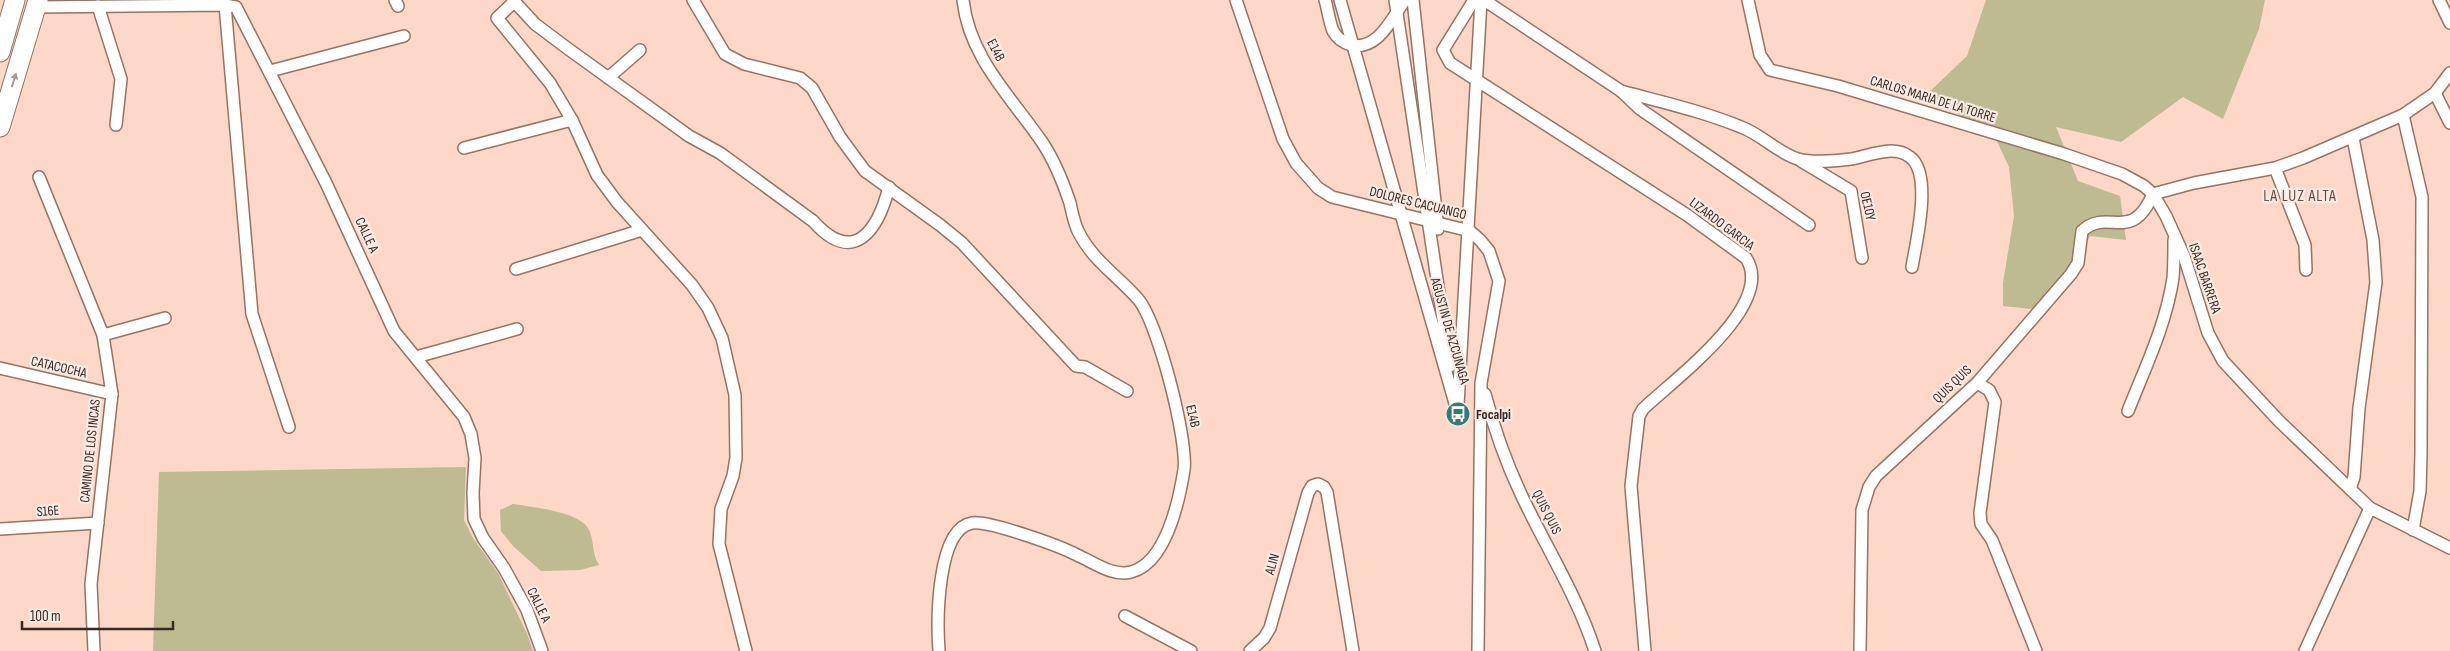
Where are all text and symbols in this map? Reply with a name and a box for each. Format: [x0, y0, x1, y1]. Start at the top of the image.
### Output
street label: E14B [983, 36, 1009, 64]
one-way arrow [10, 72, 18, 87]
street label: CARLOS MARIA DE LA TORRE [1868, 72, 1998, 126]
street label: DOLORES CACUANGO [1368, 183, 1468, 223]
district label: LA LUZ ALTA [2263, 187, 2337, 206]
street label: OE10Y [1856, 190, 1880, 222]
street label: LIZARDO GARCIA [1686, 194, 1759, 255]
street label: CALLE A [351, 215, 383, 256]
street label: ISAAC BARRERA [2185, 241, 2225, 316]
street label: AGUSTIN DE AZCUNAGA [1426, 275, 1474, 387]
street label: CATACOCHA [29, 352, 90, 382]
street label: QUIS QUIS [1929, 361, 1975, 407]
street label: CAMINO DE LOS INCAS [76, 398, 104, 504]
bus stop icon: Focalpi [1445, 401, 1471, 427]
street label: E14B [1182, 403, 1204, 429]
place label: Focalpi [1476, 406, 1511, 423]
street label: QUIS QUIS [1529, 487, 1565, 537]
street label: S16E [36, 502, 60, 520]
street label: ALIN [1261, 551, 1283, 577]
street label: CALLE A [523, 585, 555, 626]
scale bar [22, 598, 174, 630]
text: 100 m [30, 607, 61, 626]

